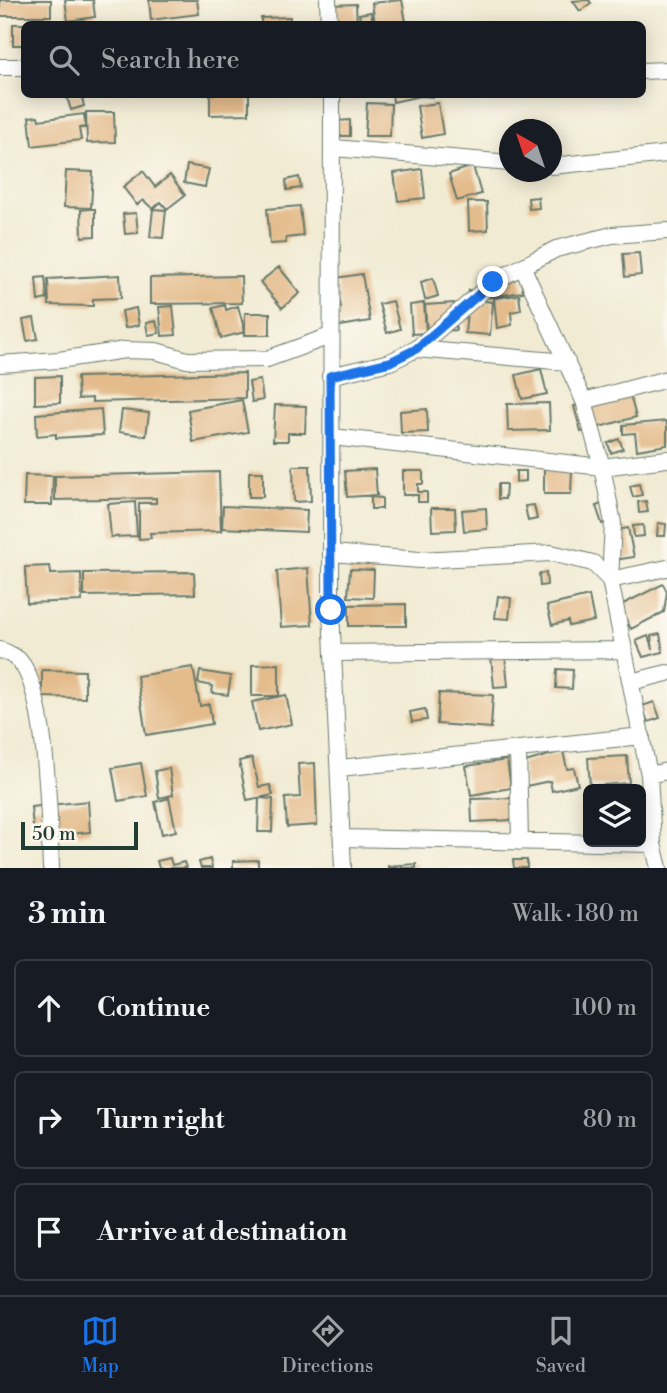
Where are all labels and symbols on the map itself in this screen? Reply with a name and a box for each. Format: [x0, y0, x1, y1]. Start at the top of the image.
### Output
north arrow [499, 119, 562, 182]
route end [477, 266, 508, 297]
route start [315, 594, 346, 625]
scale bar [21, 819, 138, 851]

